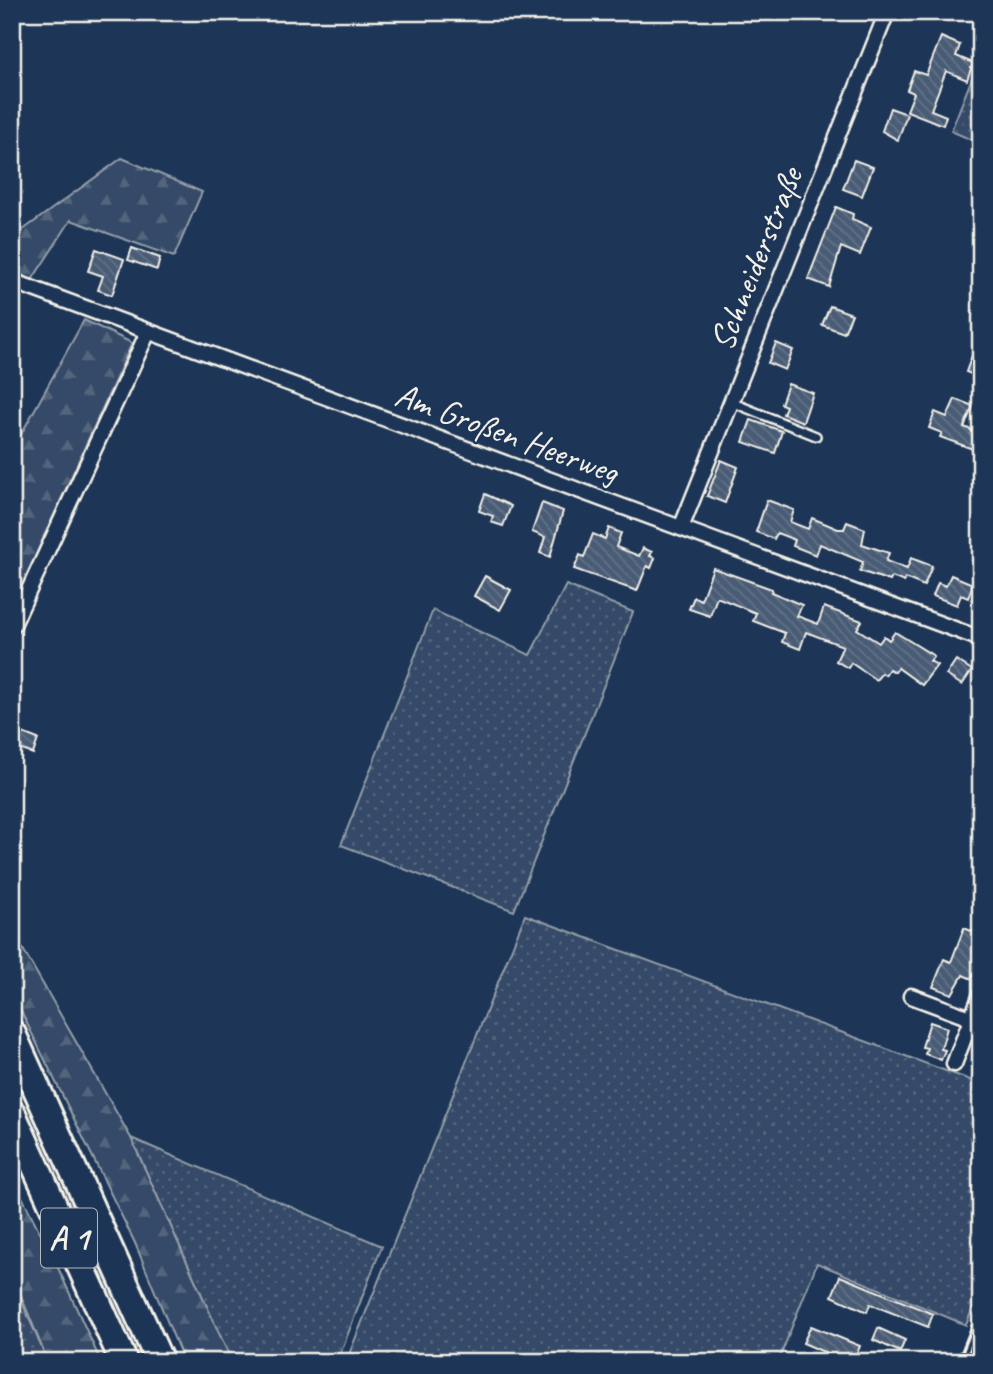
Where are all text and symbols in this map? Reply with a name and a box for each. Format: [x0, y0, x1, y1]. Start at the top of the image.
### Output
street label: Schneiderstraße [699, 159, 814, 357]
street label: Am Großen Heerweg [389, 372, 626, 495]
road number: A 1 [41, 1208, 97, 1268]

